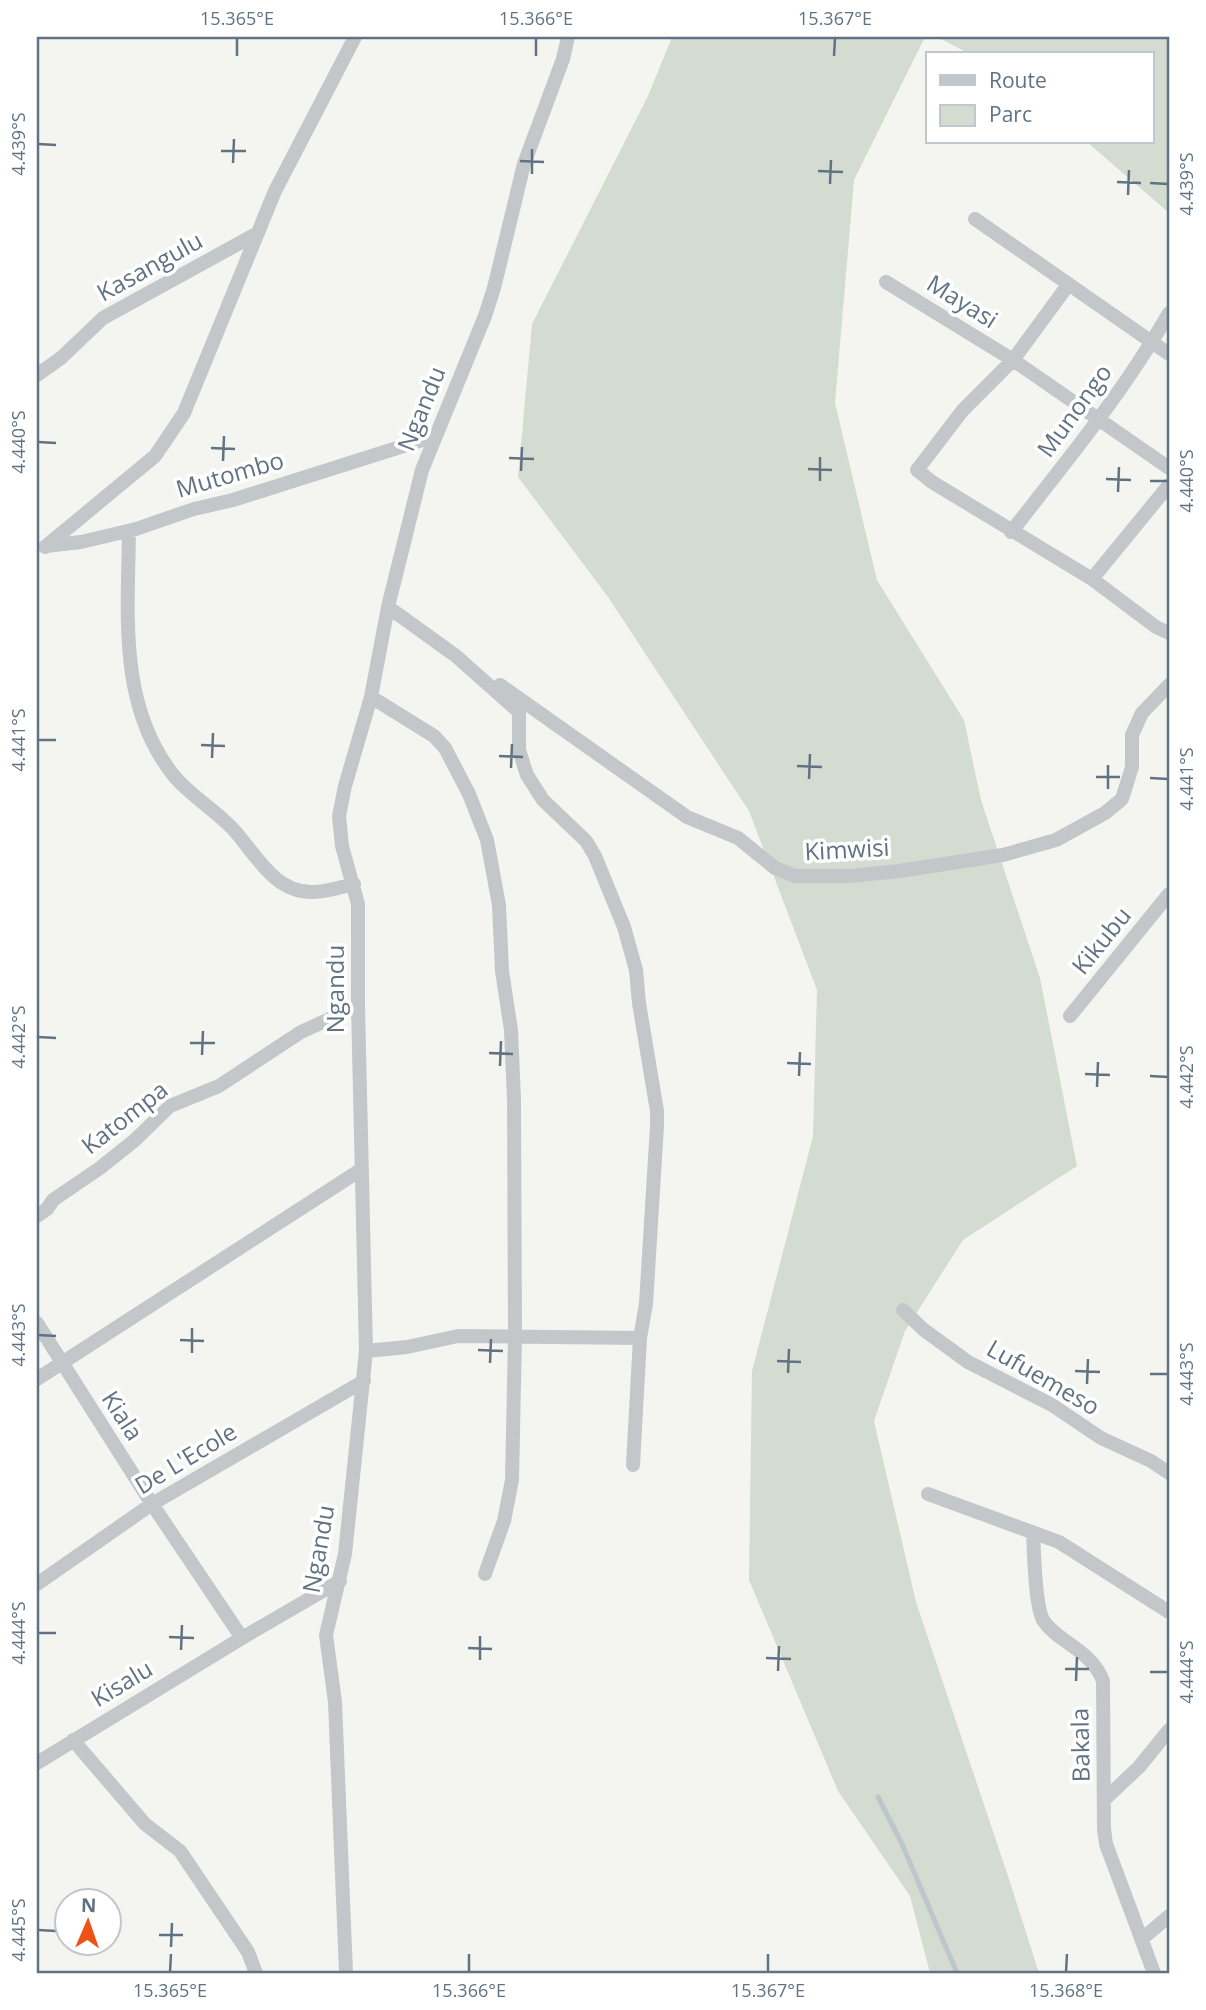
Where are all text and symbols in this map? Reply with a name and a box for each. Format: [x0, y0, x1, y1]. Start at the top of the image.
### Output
text: 15.365°E [200, 6, 274, 30]
text: 15.366°E [499, 6, 573, 30]
text: 15.367°E [798, 6, 872, 30]
legend [926, 52, 1154, 144]
text: Route [989, 66, 1047, 94]
text: Parc [989, 100, 1032, 128]
text: 4.439°S [6, 112, 30, 176]
text: 4.439°S [1174, 152, 1198, 216]
street label: Kasangulu [91, 223, 208, 308]
street label: Mayasi [921, 266, 1005, 335]
street label: Munongo [1029, 357, 1119, 463]
street label: Ngandu [389, 361, 452, 456]
text: 4.440°S [6, 410, 30, 474]
street label: Mutombo [172, 442, 287, 505]
text: 4.440°S [1174, 449, 1198, 513]
text: 4.441°S [6, 708, 30, 772]
text: 4.441°S [1174, 747, 1198, 811]
street label: Kimwisi [804, 830, 890, 867]
street label: Kikubu [1064, 900, 1138, 981]
street label: Ngandu [318, 945, 351, 1033]
text: 4.442°S [6, 1005, 30, 1069]
text: 4.442°S [1174, 1045, 1198, 1109]
street label: Katompa [74, 1073, 174, 1161]
text: 4.443°S [6, 1303, 30, 1367]
street label: Lufuemeso [981, 1331, 1106, 1422]
text: 4.443°S [1174, 1342, 1198, 1406]
street label: Kiala [95, 1384, 152, 1447]
street label: De L'Ecole [128, 1414, 242, 1501]
street label: Ngandu [294, 1502, 341, 1595]
text: 4.444°S [6, 1601, 30, 1665]
text: 4.444°S [1174, 1640, 1198, 1704]
street label: Kisalu [84, 1651, 158, 1714]
street label: Bakala [1062, 1708, 1097, 1782]
north arrow [52, 1888, 122, 1958]
text: N [80, 1892, 97, 1918]
text: 4.445°S [6, 1898, 30, 1962]
text: 15.365°E [133, 1978, 207, 2002]
text: 15.366°E [432, 1978, 506, 2002]
text: 15.367°E [731, 1978, 805, 2002]
text: 15.368°E [1029, 1978, 1103, 2002]

